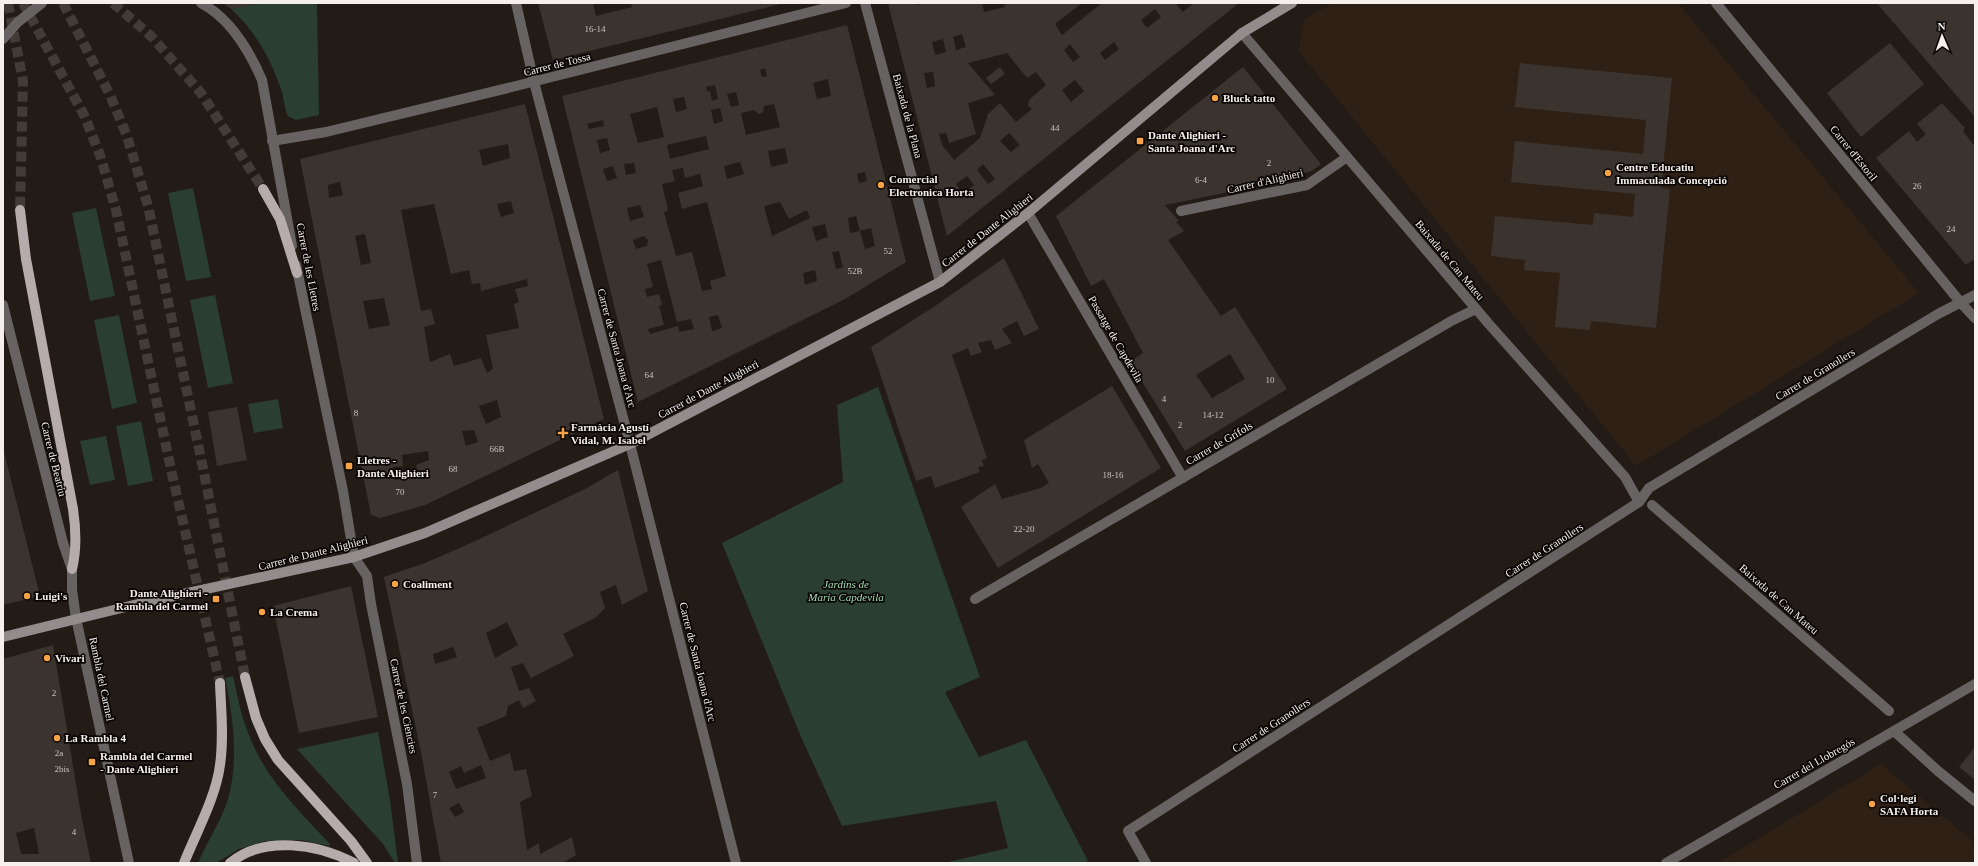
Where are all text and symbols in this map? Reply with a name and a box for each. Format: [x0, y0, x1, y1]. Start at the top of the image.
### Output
north arrow [1922, 16, 1962, 56]
text: N [1937, 20, 1946, 32]
house number: 16-14 [585, 24, 606, 34]
street label: Carrer de Tossa [522, 50, 592, 78]
street label: Baixada de la Plana [891, 72, 925, 160]
place label: Bluck tatto [1223, 92, 1276, 104]
marker: Bluck tatto [1210, 93, 1220, 103]
house number: 44 [1051, 123, 1060, 133]
street label: Carrer d'Estoril [1828, 123, 1880, 183]
place label: Dante Alighieri - Santa Joana d'Arc [1148, 129, 1235, 154]
marker: Dante Alighieri - Santa Joana d'Arc [1135, 136, 1145, 146]
house number: 2 [1267, 158, 1271, 168]
place label: Centre Educatiu Immaculada Concepció [1616, 161, 1727, 186]
street label: Carrer d'Alighieri [1226, 166, 1304, 196]
marker: Centre Educatiu Immaculada Concepció [1603, 168, 1613, 178]
place label: Comercial Electronica Horta [889, 173, 974, 198]
house number: 6-4 [1195, 175, 1207, 185]
marker: Comercial Electronica Horta [876, 180, 886, 190]
house number: 26 [1913, 181, 1922, 191]
street label: Carrer de Dante Alighieri [939, 191, 1035, 269]
street label: Baixada de Can Mateu [1413, 218, 1487, 303]
street label: Carrer de les Lletres [295, 222, 323, 312]
house number: 24 [1947, 224, 1956, 234]
house number: 52 [884, 246, 893, 256]
house number: 52B [847, 266, 863, 276]
street label: Carrer de Santa Joana d'Arc [595, 287, 639, 409]
street label: Passatge de Capdevila [1086, 293, 1146, 385]
street label: Carrer de Granollers [1773, 346, 1857, 402]
street label: Carrer de Dante Alighieri [656, 357, 760, 421]
house number: 64 [645, 370, 654, 380]
house number: 10 [1266, 375, 1275, 385]
house number: 4 [1162, 394, 1167, 404]
house number: 8 [354, 408, 359, 418]
house number: 14-12 [1203, 410, 1224, 420]
street label: Carrer de Grífols [1183, 419, 1255, 467]
house number: 2 [1178, 420, 1182, 430]
street label: Carrer de Beatriu [39, 421, 69, 498]
place label: Farmàcia Agustí Vidal, M. Isabel [571, 421, 650, 446]
marker: Farmàcia Agustí Vidal, M. Isabel [558, 428, 568, 438]
house number: 66B [489, 444, 505, 454]
place label: Lletres - Dante Alighieri [357, 454, 429, 479]
marker: Lletres - Dante Alighieri [344, 461, 354, 471]
house number: 68 [449, 464, 458, 474]
house number: 18-16 [1103, 470, 1124, 480]
house number: 70 [396, 487, 405, 497]
street label: Carrer de Granollers [1503, 520, 1585, 580]
house number: 22-20 [1014, 524, 1035, 534]
street label: Carrer de Dante Alighieri [257, 534, 369, 572]
street label: Baixada de Can Mateu [1737, 562, 1821, 637]
place label: Coaliment [403, 578, 452, 590]
park label: Jardins de Maria Capdevila [807, 578, 884, 603]
marker: Coaliment [390, 579, 400, 589]
place label: Dante Alighieri - Rambla del Carmel [116, 587, 208, 612]
place label: Luigi's [35, 590, 68, 602]
marker: Luigi's [22, 591, 32, 601]
marker: Dante Alighieri - Rambla del Carmel [211, 594, 221, 604]
street label: Carrer de Santa Joana d'Arc [677, 601, 719, 723]
place label: La Crema [270, 606, 318, 618]
marker: La Crema [257, 607, 267, 617]
street label: Rambla del Carmel [87, 636, 117, 722]
place label: Vivari [55, 652, 85, 664]
marker: Vivari [42, 653, 52, 663]
street label: Carrer de les Ciències [388, 657, 420, 755]
house number: 2 [52, 688, 56, 698]
street label: Carrer de Granollers [1230, 695, 1312, 755]
place label: La Rambla 4 [65, 732, 127, 744]
marker: La Rambla 4 [52, 733, 62, 743]
street label: Carrer del Llobregós [1771, 735, 1857, 791]
house number: 2a [55, 748, 63, 758]
place label: Rambla del Carmel - Dante Alighieri [100, 750, 192, 775]
marker: Rambla del Carmel - Dante Alighieri [87, 757, 97, 767]
house number: 2bis [54, 764, 70, 774]
house number: 7 [433, 790, 438, 800]
place label: Col·legi SAFA Horta [1880, 792, 1939, 817]
marker: Col·legi SAFA Horta [1867, 799, 1877, 809]
house number: 4 [72, 827, 77, 837]

